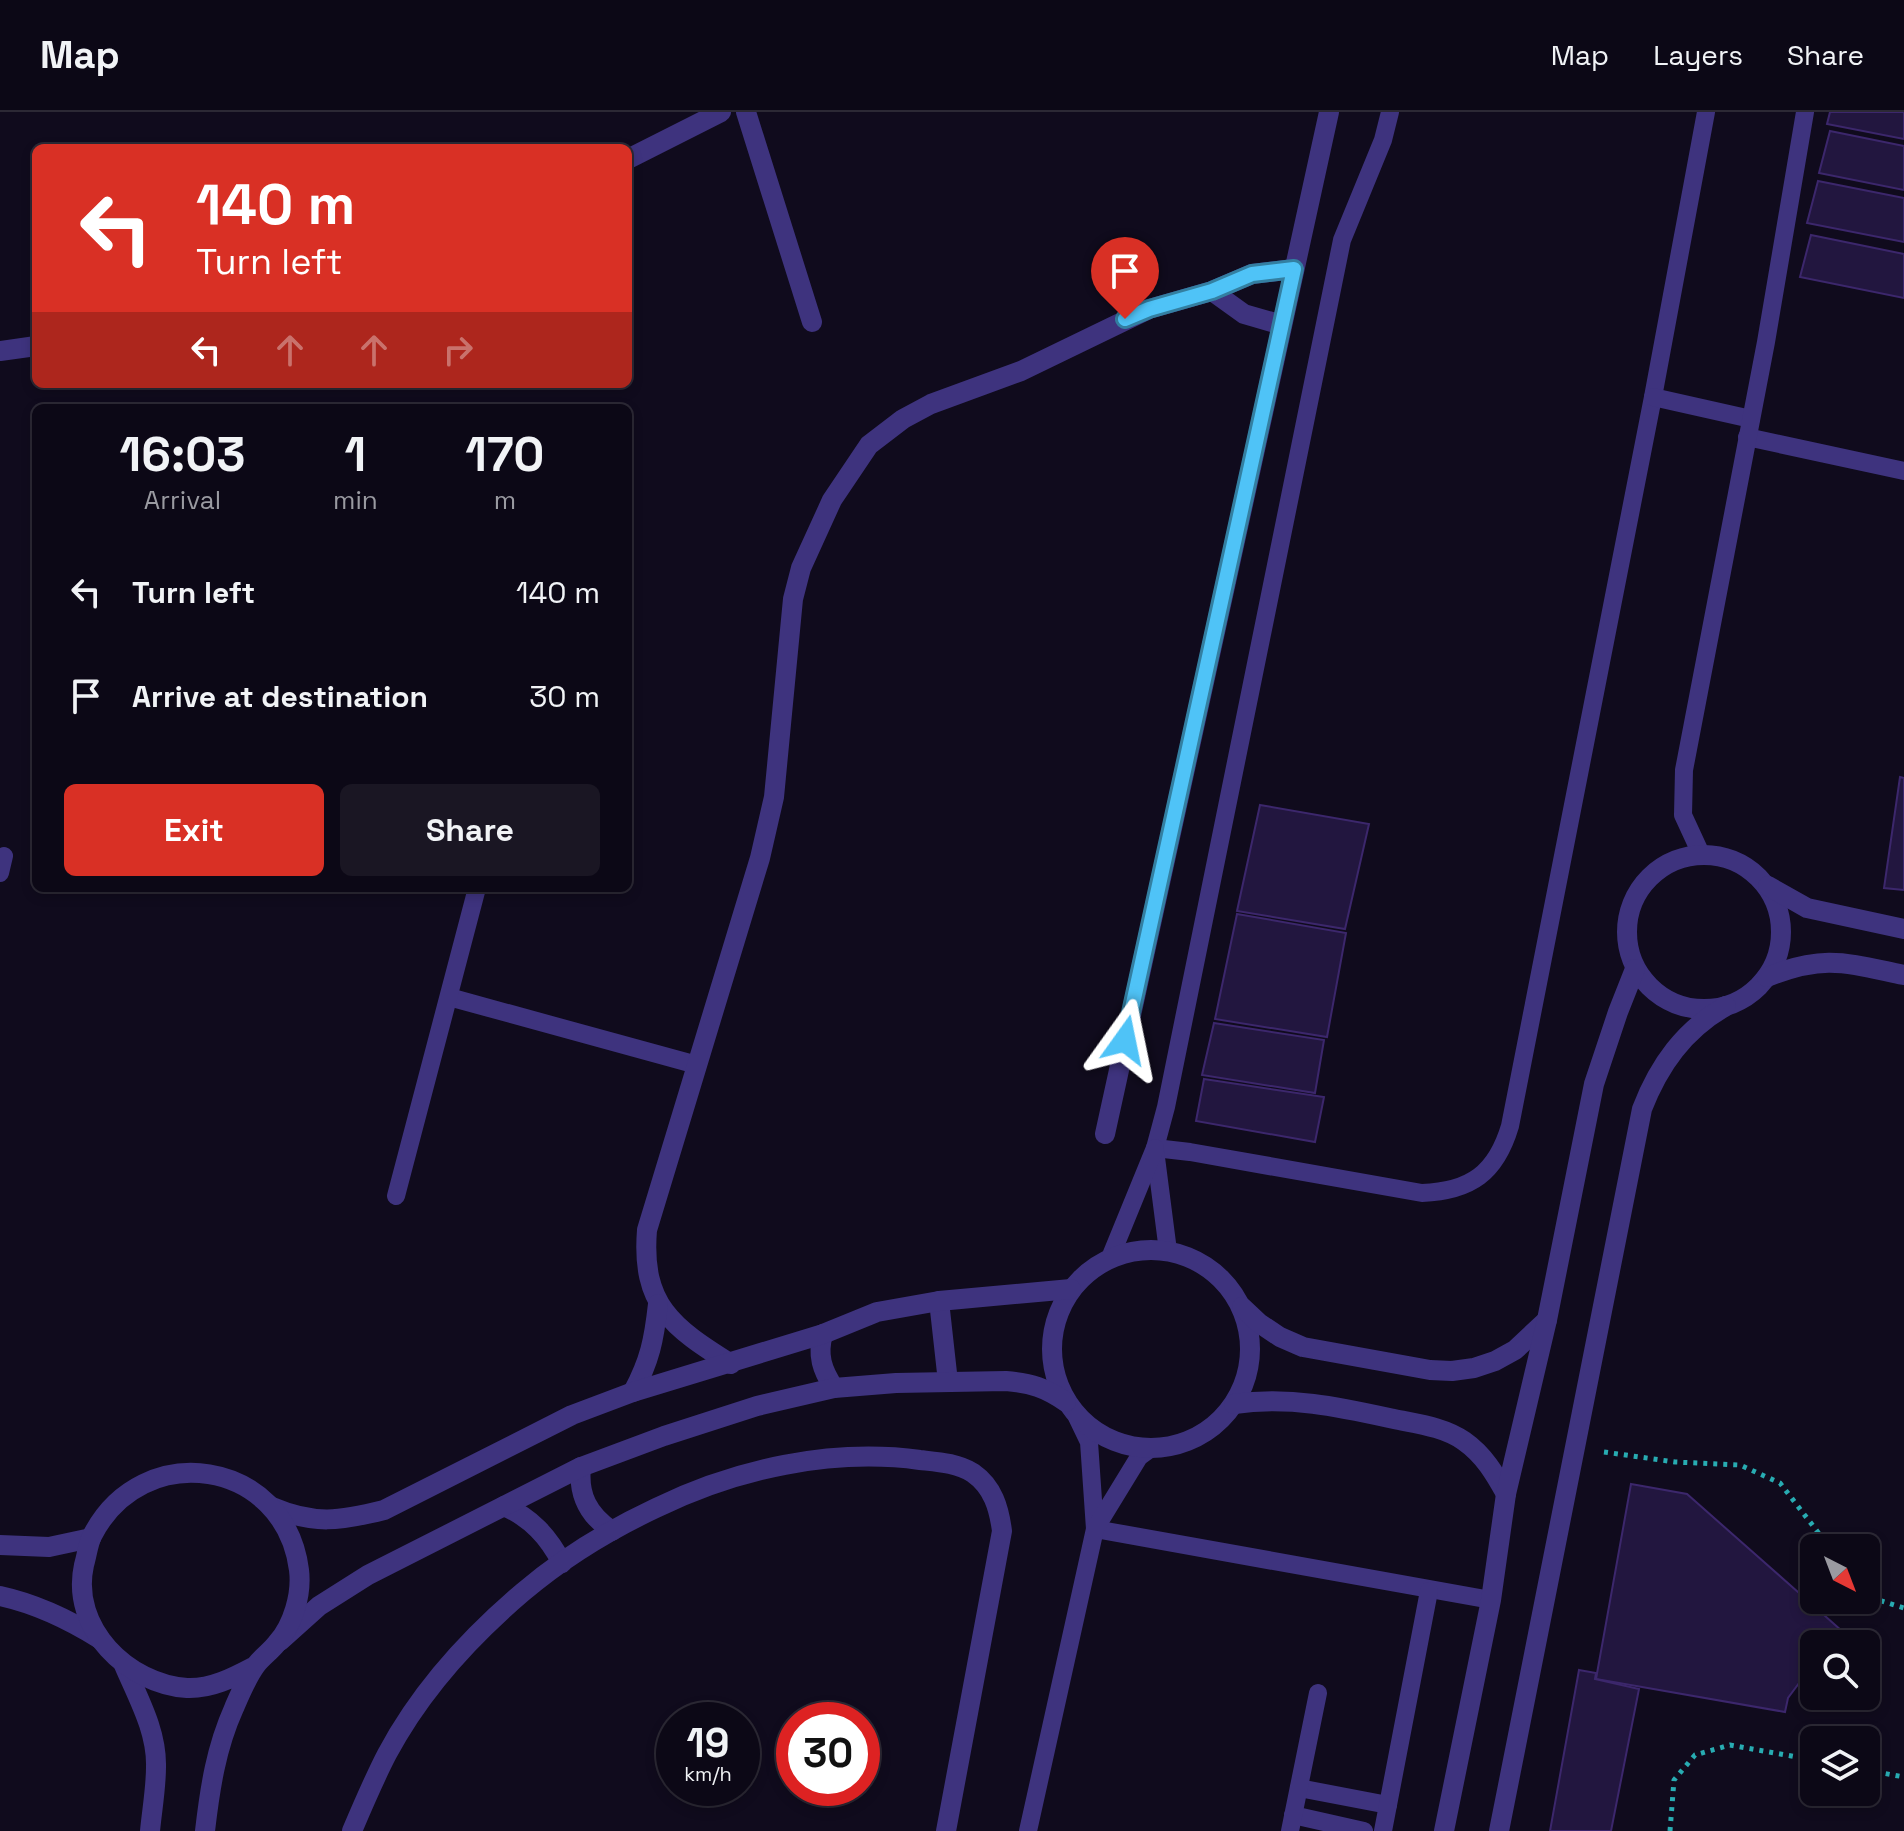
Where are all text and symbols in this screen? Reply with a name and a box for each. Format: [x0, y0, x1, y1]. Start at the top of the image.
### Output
text: Map [40, 31, 120, 79]
text: Map [1551, 37, 1609, 73]
text: Layers [1653, 37, 1743, 73]
text: Share [1787, 37, 1864, 73]
text: 140 m [196, 169, 355, 240]
icon: left [64, 176, 168, 280]
pin [1091, 237, 1159, 319]
text: Turn left [196, 239, 343, 285]
icon: arrive [1103, 249, 1147, 293]
icon: left [184, 328, 228, 372]
icon: ahead [268, 328, 312, 372]
icon: ahead [352, 328, 396, 372]
icon: right [436, 328, 480, 372]
text: 16:03 [120, 424, 245, 485]
text: 1 [345, 424, 366, 485]
text: 170 [465, 424, 544, 485]
text: Arrival [144, 483, 221, 517]
text: min [333, 483, 378, 517]
text: m [494, 483, 516, 517]
icon: left [64, 570, 108, 614]
text: Turn left [132, 573, 255, 612]
text: 140 m [516, 573, 600, 612]
icon: arrive [64, 674, 108, 718]
text: Arrive at destination [132, 677, 428, 716]
text: 30 m [529, 677, 600, 716]
button: Exit [64, 784, 324, 876]
button: Share [340, 784, 600, 876]
position arrow [1083, 998, 1167, 1082]
north arrow [1800, 1534, 1880, 1614]
map controls [1800, 1534, 1880, 1806]
button: search [1800, 1630, 1880, 1710]
speed limit sign: 30 [776, 1702, 880, 1806]
text: 19 [687, 1718, 729, 1769]
button: layers [1800, 1726, 1880, 1806]
text: km/h [684, 1761, 732, 1787]

